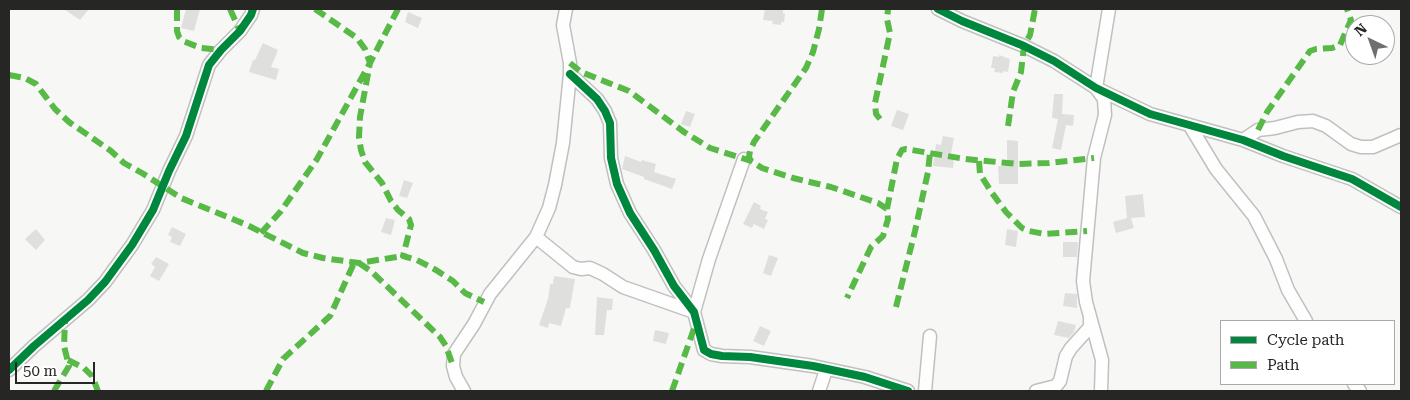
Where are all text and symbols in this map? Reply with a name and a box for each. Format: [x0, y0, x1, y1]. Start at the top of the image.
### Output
north arrow [1345, 15, 1395, 65]
text: N [1351, 20, 1370, 39]
legend [1220, 320, 1395, 385]
text: Cycle path [1267, 331, 1344, 349]
scale bar [18, 352, 98, 384]
text: Path [1267, 356, 1300, 374]
text: 50 m [23, 362, 57, 380]

